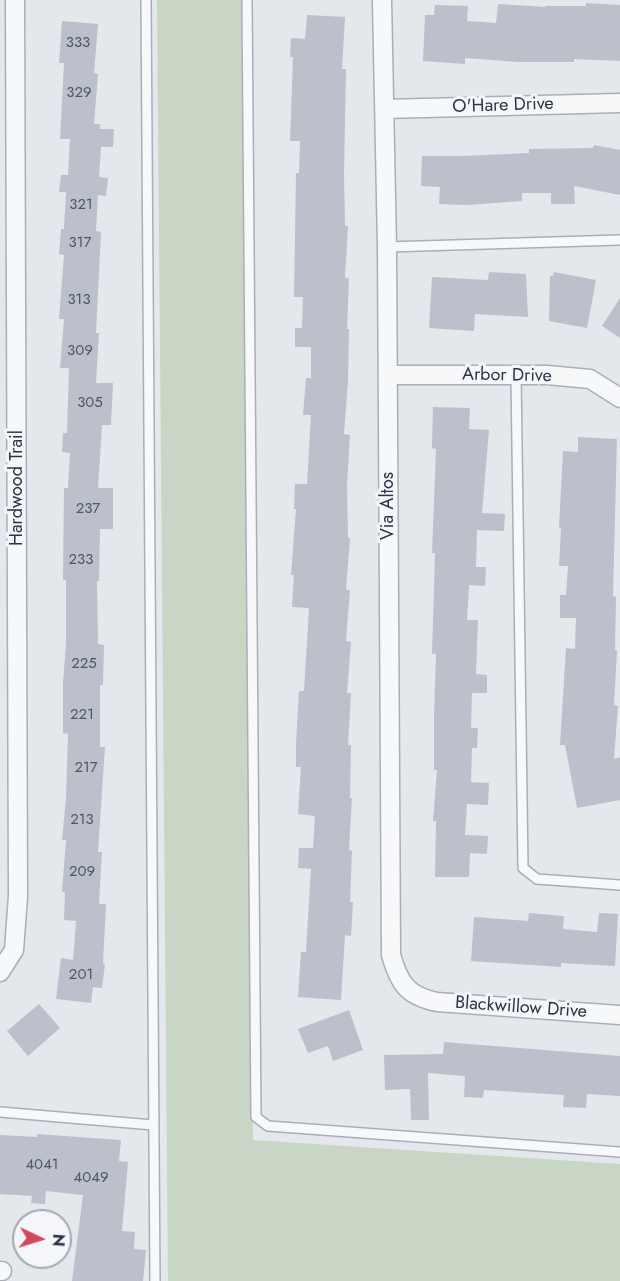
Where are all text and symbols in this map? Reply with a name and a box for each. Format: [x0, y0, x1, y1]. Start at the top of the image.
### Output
house number: 333 [66, 34, 90, 52]
house number: 329 [66, 84, 92, 102]
street label: O'Hare Drive [452, 93, 554, 119]
house number: 321 [69, 196, 93, 214]
house number: 317 [69, 234, 91, 252]
house number: 313 [67, 291, 91, 309]
house number: 309 [67, 342, 93, 360]
street label: Arbor Drive [462, 364, 552, 388]
house number: 305 [77, 394, 103, 412]
street label: Hardwood Trail [7, 430, 29, 546]
street label: Via Altos [378, 472, 400, 540]
house number: 237 [76, 500, 100, 518]
house number: 233 [69, 551, 93, 569]
house number: 225 [71, 655, 97, 673]
house number: 221 [70, 706, 94, 724]
house number: 217 [74, 759, 98, 777]
house number: 213 [70, 811, 94, 829]
house number: 209 [69, 863, 95, 881]
house number: 201 [69, 966, 93, 984]
street label: Blackwillow Drive [454, 993, 588, 1023]
house number: 4041 [25, 1156, 59, 1174]
house number: 4049 [73, 1169, 109, 1187]
north arrow [12, 1209, 72, 1269]
text: N [47, 1233, 70, 1247]

